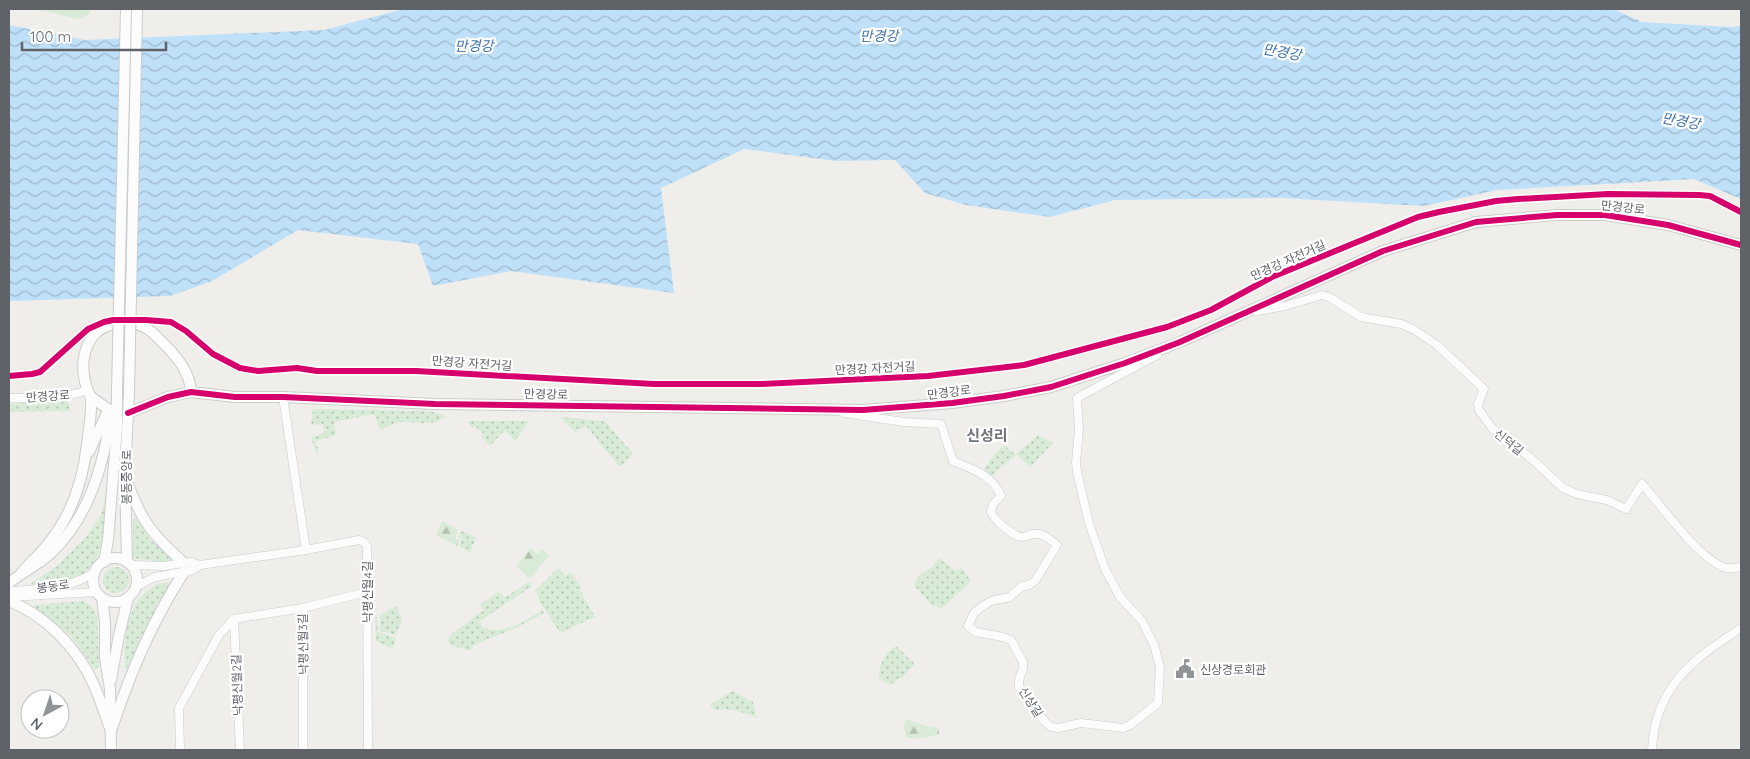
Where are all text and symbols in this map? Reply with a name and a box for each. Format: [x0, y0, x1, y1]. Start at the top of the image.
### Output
scale bar [22, 20, 166, 52]
text: 100 m [30, 27, 71, 46]
water label: 만경강 [860, 27, 901, 45]
water label: 만경강 [455, 37, 496, 55]
water label: 만경강 [1261, 40, 1305, 65]
water label: 만경강 [1660, 109, 1704, 134]
street label: 만경강로 [1600, 197, 1646, 217]
street label: 만경강 자전거길 [1248, 237, 1328, 283]
street label: 만경강 자전거길 [431, 353, 513, 373]
street label: 만경강 자전거길 [834, 358, 916, 378]
street label: 만경강로 [926, 382, 972, 402]
street label: 만경강로 [524, 386, 568, 402]
street label: 만경강로 [25, 387, 71, 405]
district label: 신성리 [966, 426, 1008, 445]
street label: 신덕길 [1491, 426, 1527, 458]
street label: 봉동중앙로 [119, 449, 134, 505]
street label: 낙평신월4길 [360, 561, 375, 623]
street label: 봉동로 [36, 576, 70, 596]
street label: 낙평신월3길 [295, 613, 311, 675]
street label: 낙평신월2길 [228, 654, 246, 716]
public building icon: 신상경로회관 [1174, 658, 1196, 680]
place label: 신상경로회관 [1200, 662, 1266, 677]
street label: 신상길 [1016, 684, 1046, 720]
north arrow [20, 689, 70, 739]
text: N [27, 714, 46, 734]

